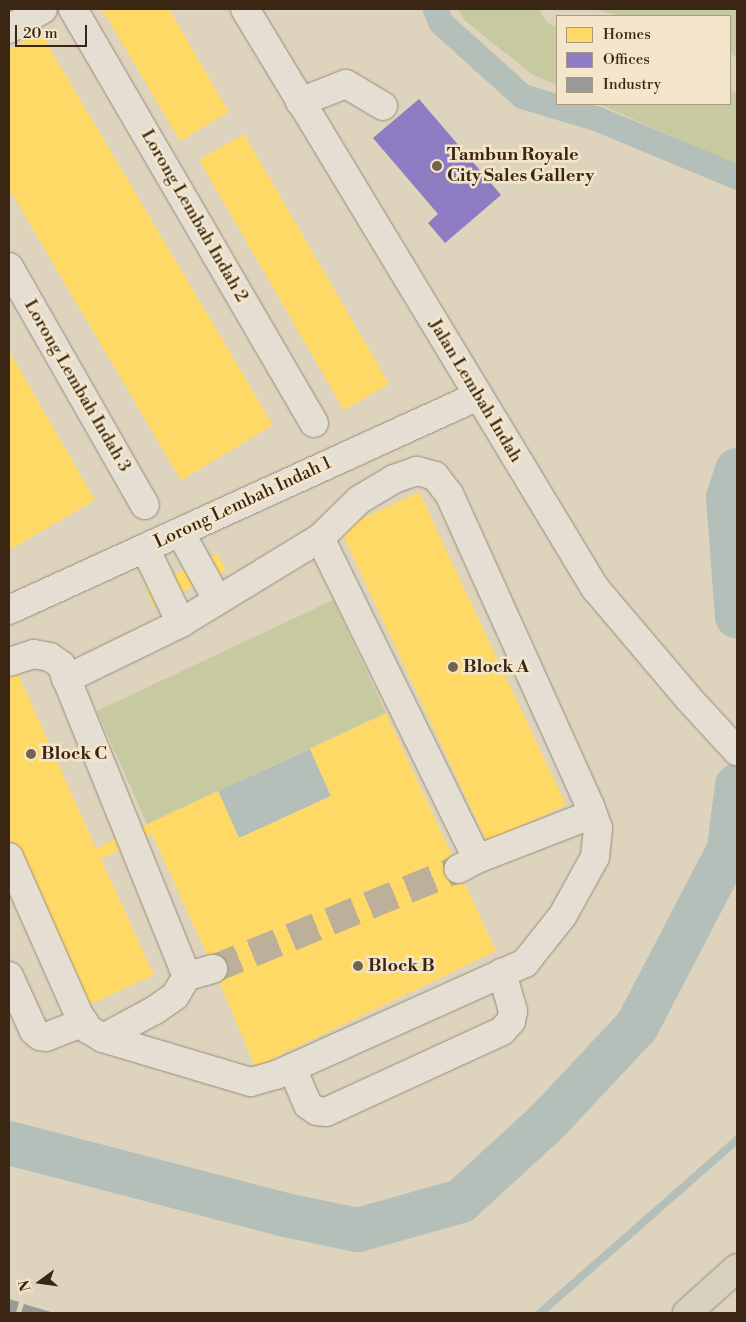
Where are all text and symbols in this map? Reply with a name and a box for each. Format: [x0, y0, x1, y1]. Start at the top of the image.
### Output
scale bar [18, 15, 90, 47]
legend [556, 15, 731, 105]
text: 20 m [23, 24, 58, 43]
text: Homes [603, 25, 651, 44]
text: Offices [603, 50, 650, 69]
text: Industry [603, 75, 661, 94]
street label: Lorong Lembah Indah 2 [136, 126, 252, 306]
place label: Tambun Royale City Sales Gallery [447, 145, 594, 188]
marker: Tambun Royale City Sales Gallery [431, 160, 443, 172]
street label: Lorong Lembah Indah 3 [19, 296, 135, 476]
street label: Jalan Lembah Indah [424, 315, 526, 467]
street label: Lorong Lembah Indah 1 [151, 452, 335, 554]
place label: Block A [463, 656, 529, 678]
marker: Block A [447, 661, 459, 673]
place label: Block C [41, 743, 107, 765]
marker: Block C [25, 748, 37, 760]
place label: Block B [368, 955, 435, 977]
marker: Block B [352, 960, 364, 972]
north arrow [15, 1257, 65, 1307]
text: N [15, 1278, 36, 1293]

